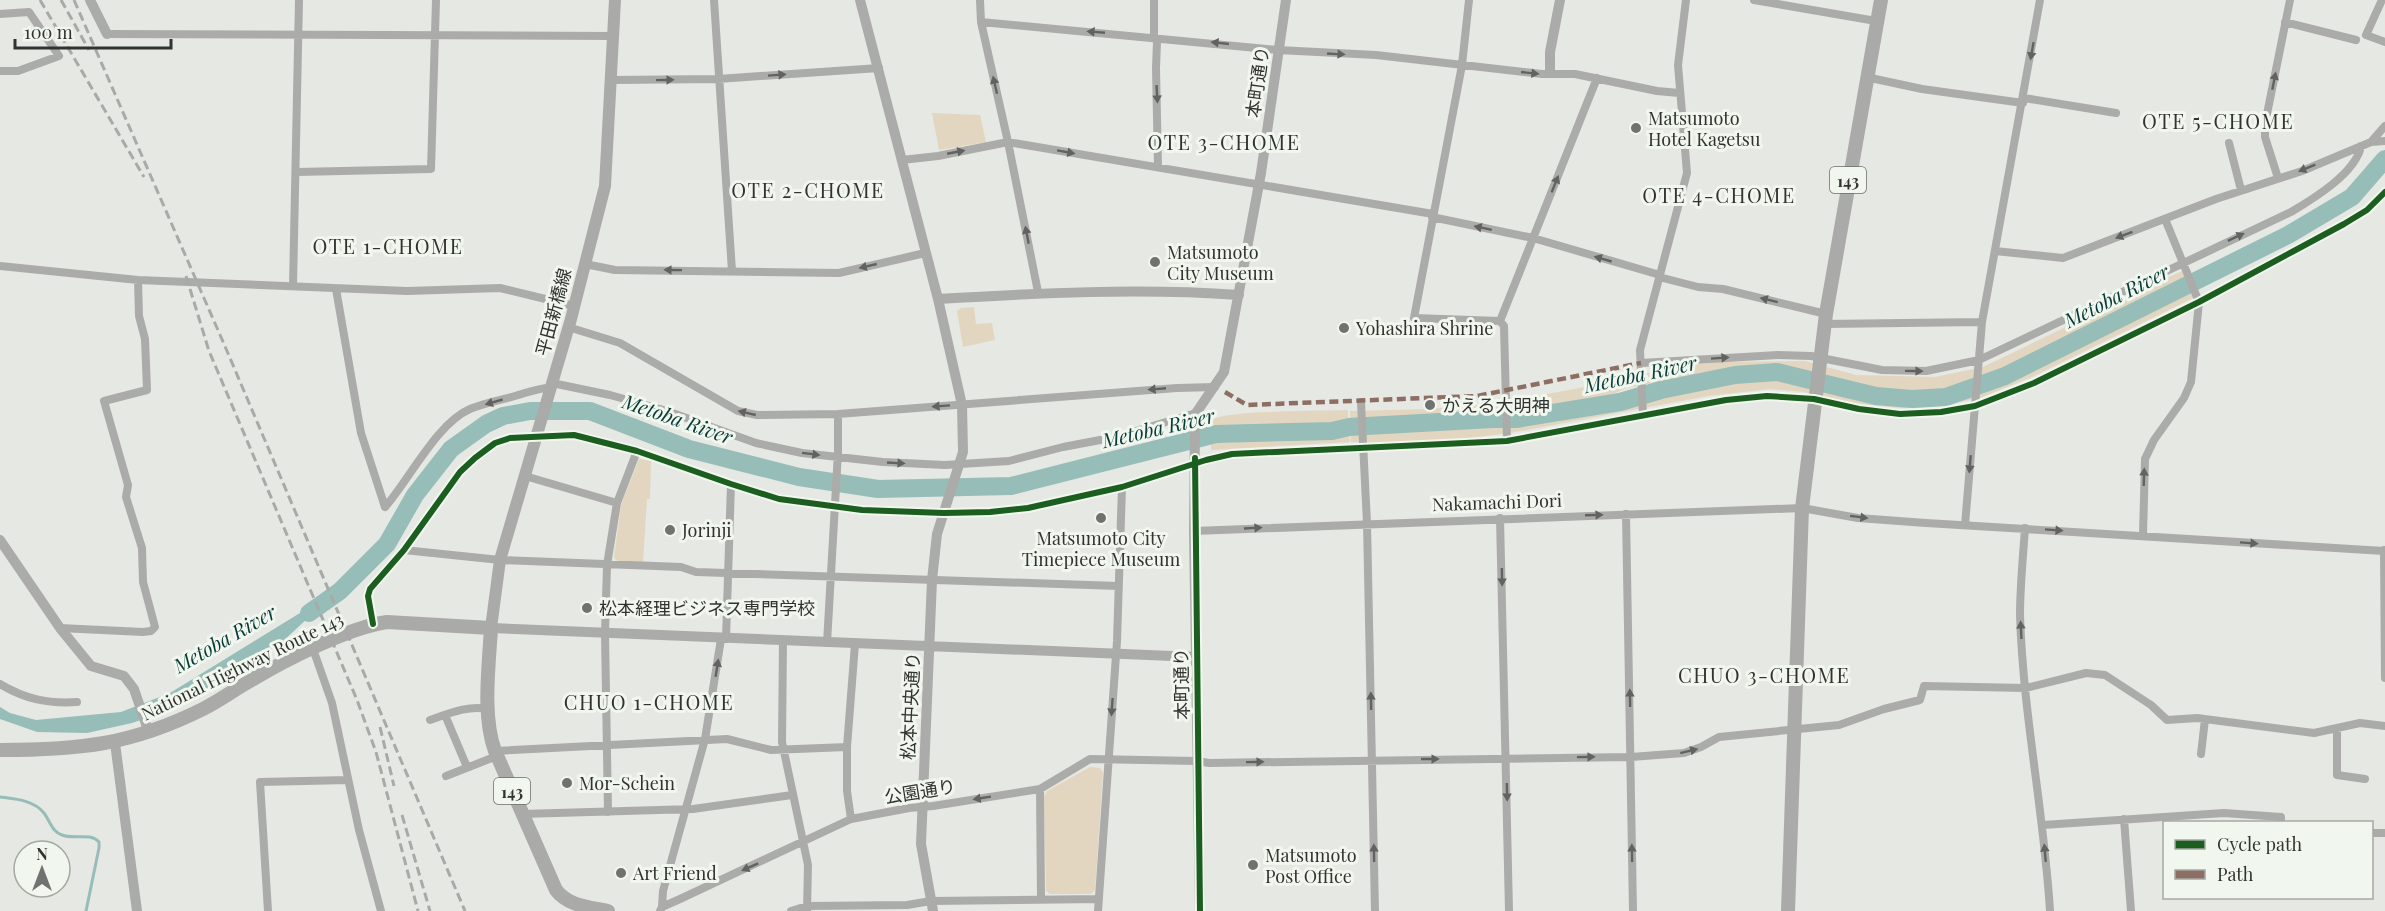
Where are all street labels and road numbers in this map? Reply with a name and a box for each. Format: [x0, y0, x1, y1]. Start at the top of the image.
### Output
street label: 本町通り [1240, 45, 1274, 119]
road number: 143 [1830, 167, 1866, 193]
street label: 平田新橋線 [530, 265, 576, 359]
street label: Nakamachi Dori [1432, 488, 1562, 516]
street label: National Highway Route 143 [137, 607, 347, 725]
street label: 本町通り [1168, 648, 1194, 720]
street label: 松本中央通り [895, 651, 925, 761]
street label: 公園通り [883, 774, 957, 808]
road number: 143 [494, 778, 530, 804]

